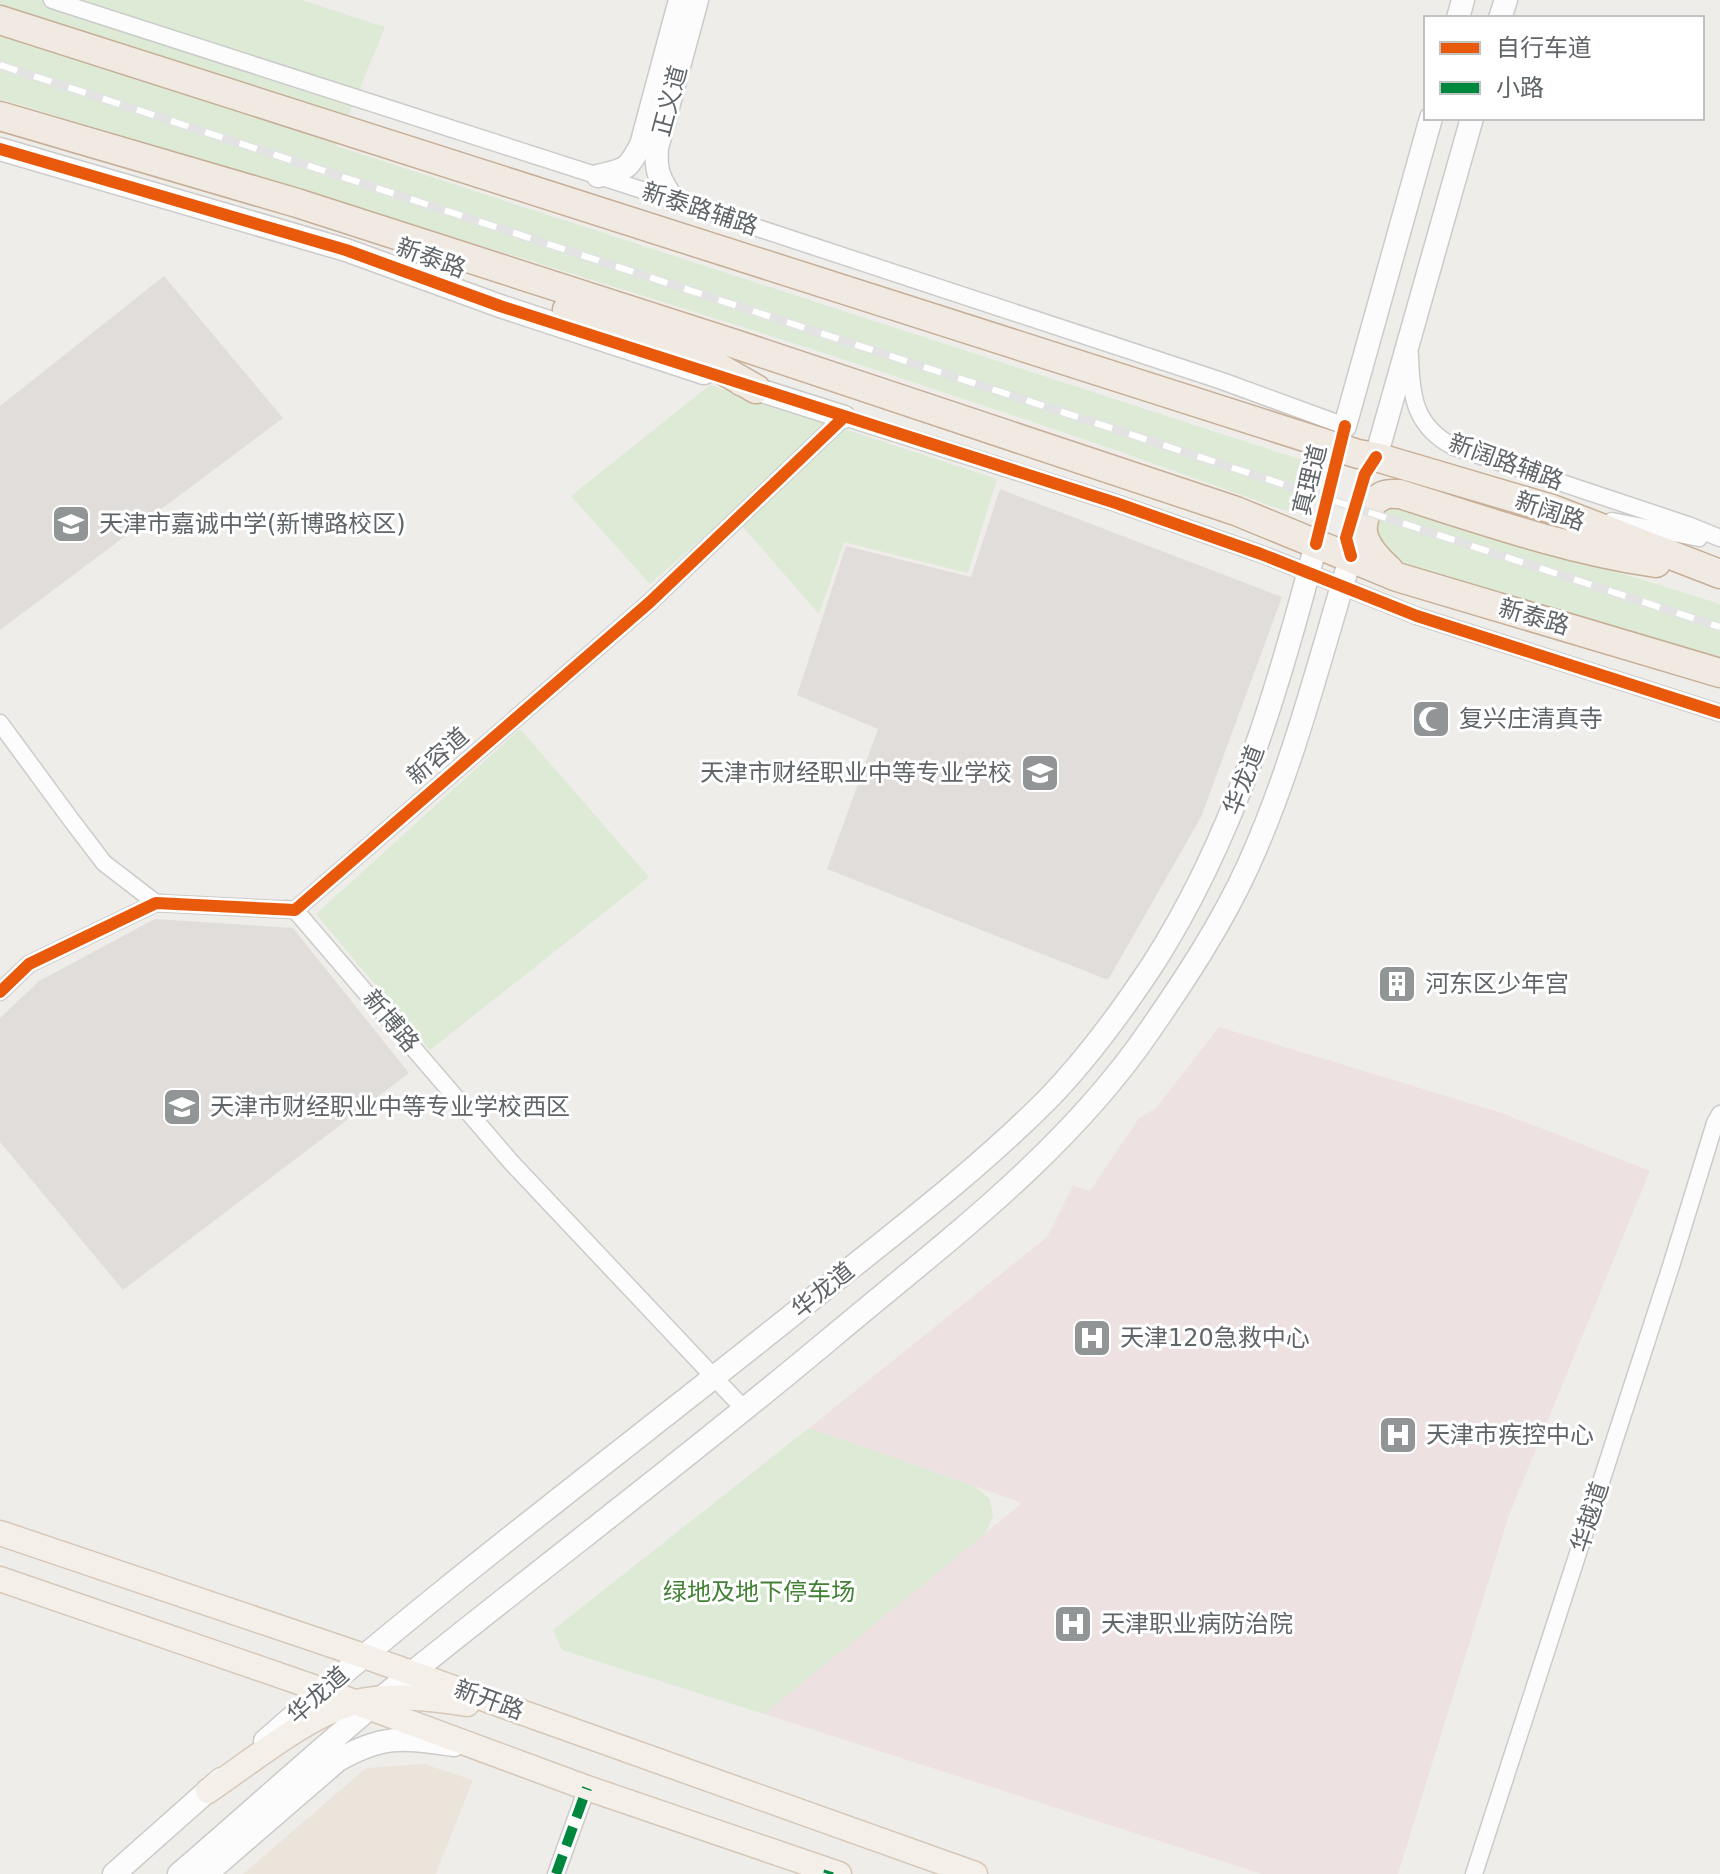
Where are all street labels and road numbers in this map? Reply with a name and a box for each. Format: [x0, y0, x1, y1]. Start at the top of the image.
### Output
street label: 正义道 [647, 63, 693, 139]
street label: 新泰路辅路 [639, 177, 761, 241]
street label: 新泰路 [392, 233, 470, 283]
street label: 新阔路辅路 [1445, 428, 1567, 496]
street label: 真理道 [1288, 442, 1332, 518]
street label: 新阔路 [1511, 486, 1589, 536]
street label: 新泰路 [1496, 594, 1572, 640]
street label: 新容道 [402, 722, 474, 790]
street label: 华龙道 [1218, 741, 1270, 819]
street label: 新博路 [357, 984, 425, 1058]
street label: 华龙道 [786, 1256, 860, 1324]
street label: 华越道 [1566, 1478, 1614, 1556]
street label: 华龙道 [282, 1661, 354, 1729]
street label: 新开路 [450, 1675, 528, 1725]

